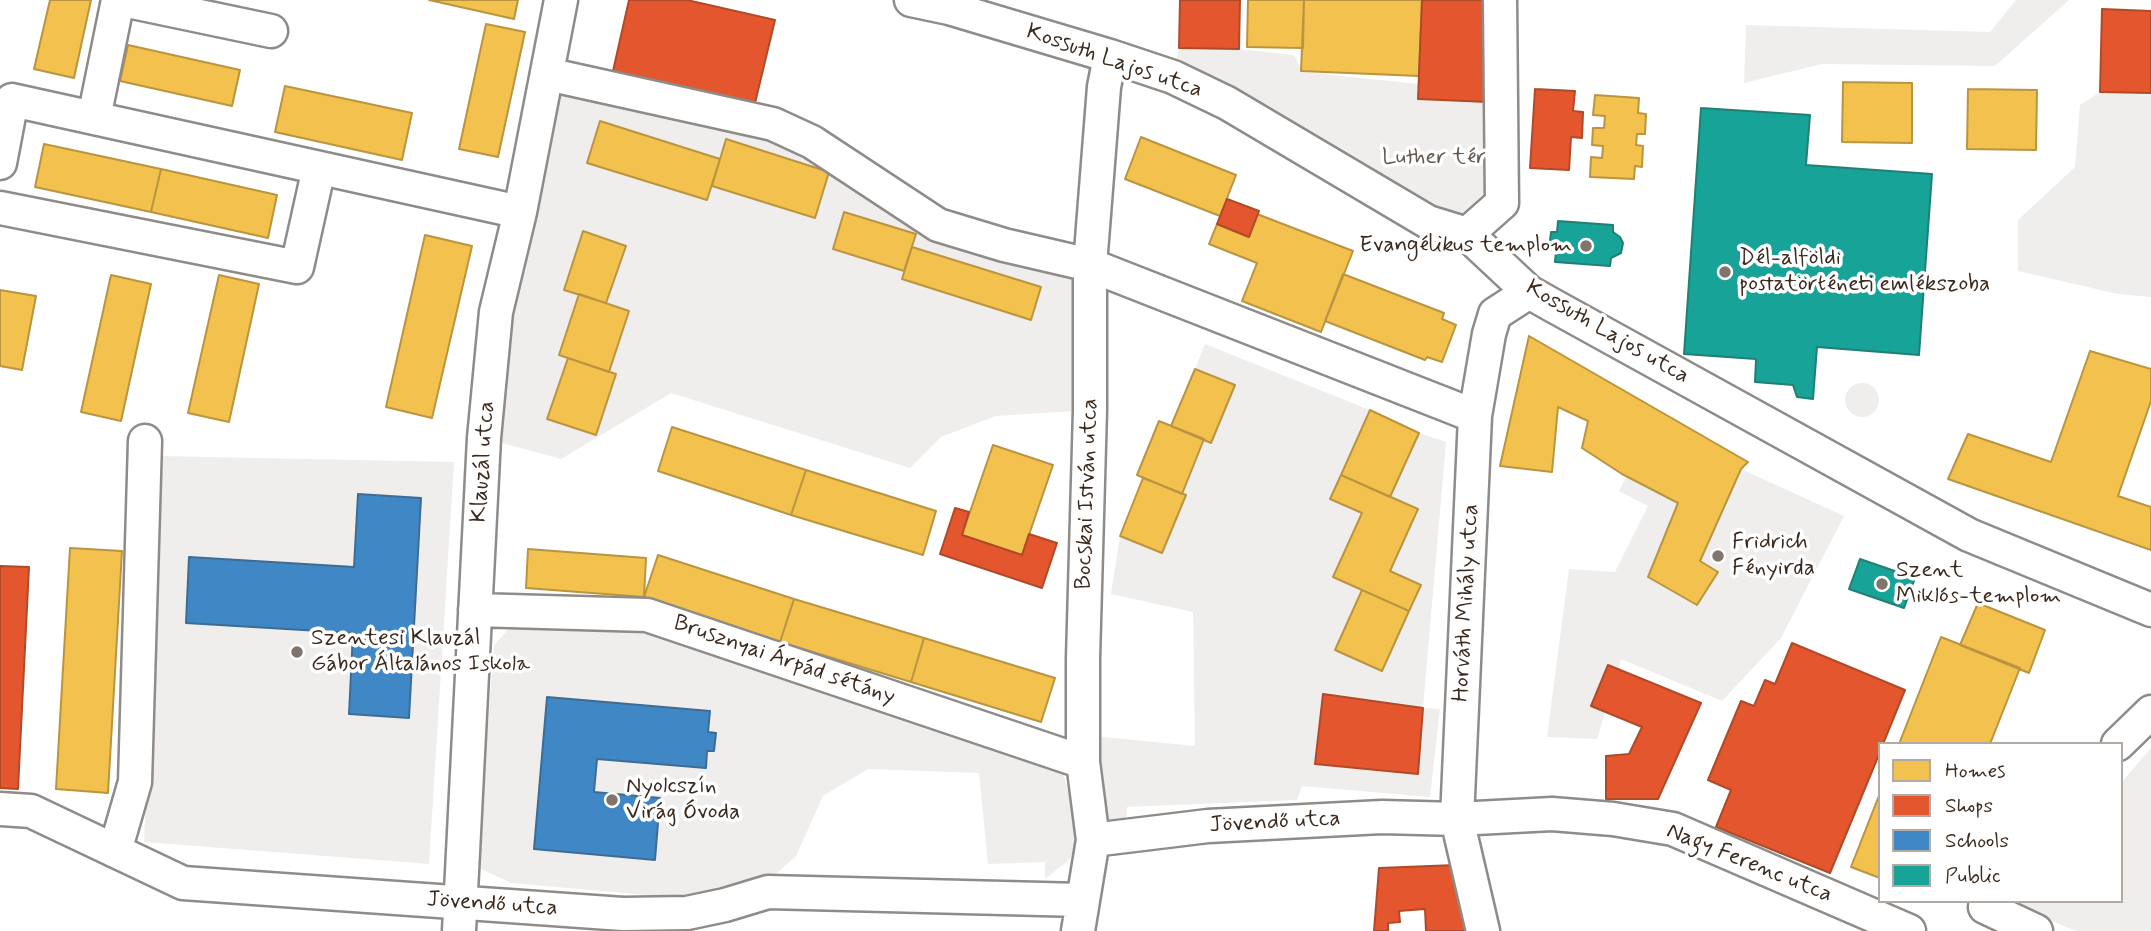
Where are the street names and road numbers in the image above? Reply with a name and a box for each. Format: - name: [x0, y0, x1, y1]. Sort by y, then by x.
- street label: Kossuth Lajos utca: [1022, 19, 1206, 105]
- street label: Kossuth Lajos utca: [1520, 275, 1694, 391]
- street label: Bocskai István utca: [1071, 398, 1105, 590]
- street label: Klauzál utca: [466, 400, 502, 524]
- street label: Horváth Mihály utca: [1448, 503, 1486, 703]
- street label: Brusznyai Árpád sétány: [670, 610, 898, 712]
- street label: Jövendő utca: [1209, 806, 1341, 840]
- street label: Nagy Ferenc utca: [1662, 818, 1836, 910]
- street label: Jövendő utca: [426, 887, 558, 923]

